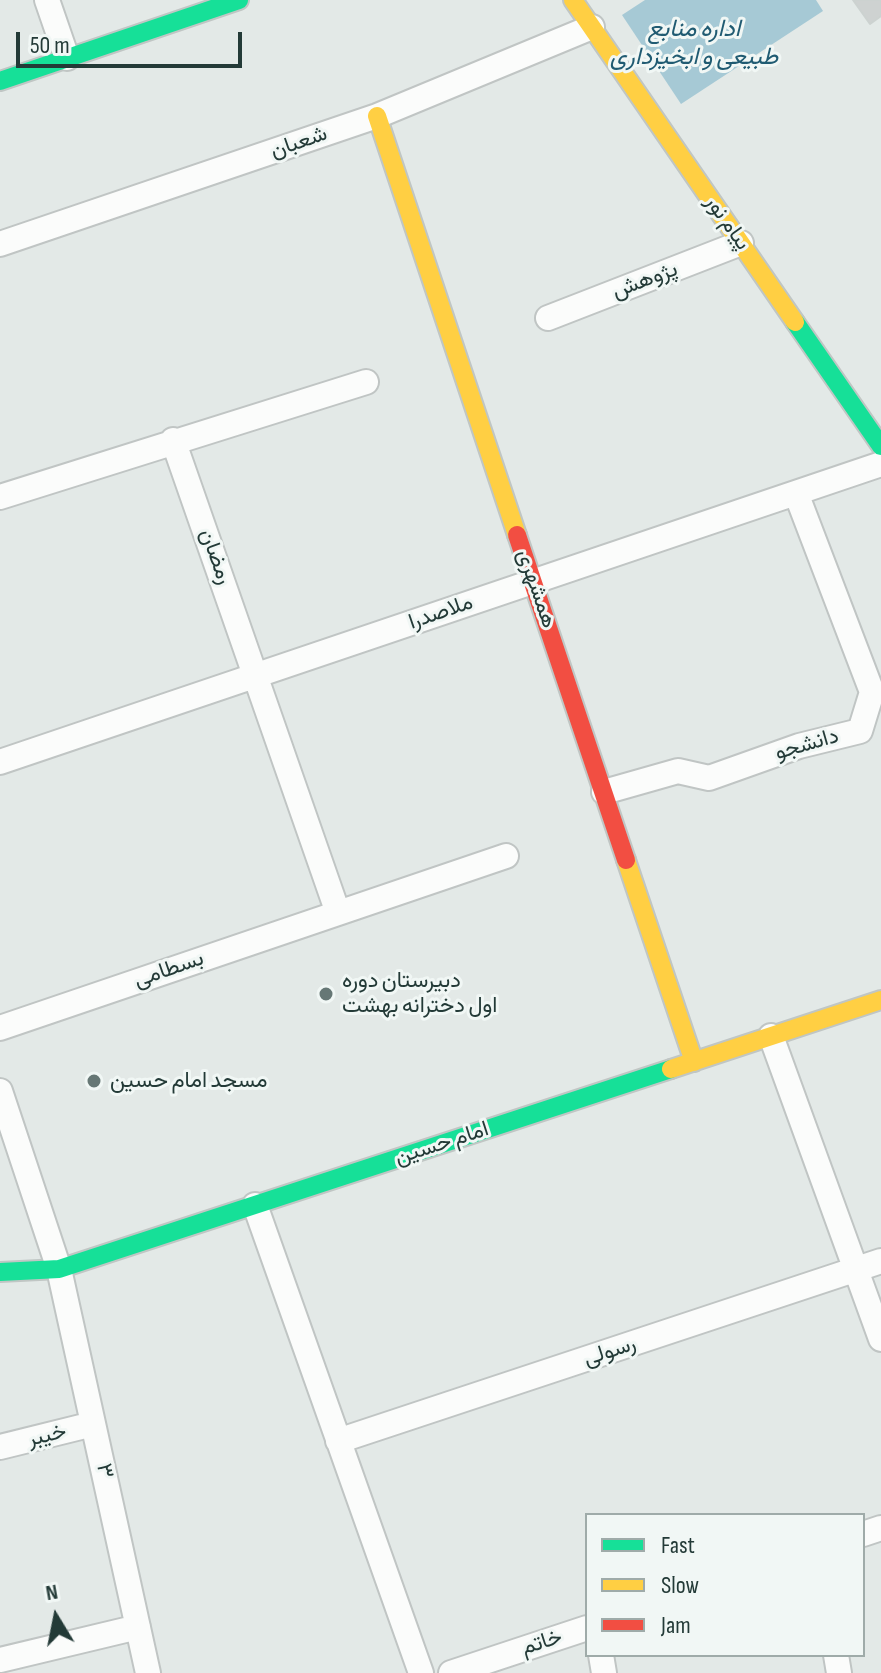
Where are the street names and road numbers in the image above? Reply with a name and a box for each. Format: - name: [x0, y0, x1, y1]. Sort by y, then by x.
- street label: شعبان: [267, 121, 331, 165]
- street label: پیام نور: [699, 190, 755, 256]
- street label: پژوهش: [609, 256, 681, 306]
- street label: رمضان: [193, 526, 237, 588]
- street label: همشهری: [510, 546, 562, 632]
- street label: ملاصدرا: [405, 590, 477, 636]
- street label: دانشجو: [772, 723, 842, 767]
- street label: بسطامی: [131, 946, 207, 994]
- street label: امام حسین: [392, 1116, 492, 1172]
- street label: رسولی: [580, 1331, 640, 1373]
- street label: خیبر: [25, 1418, 69, 1454]
- street label: ۳: [90, 1461, 118, 1481]
- street label: خاتم: [518, 1624, 566, 1662]

